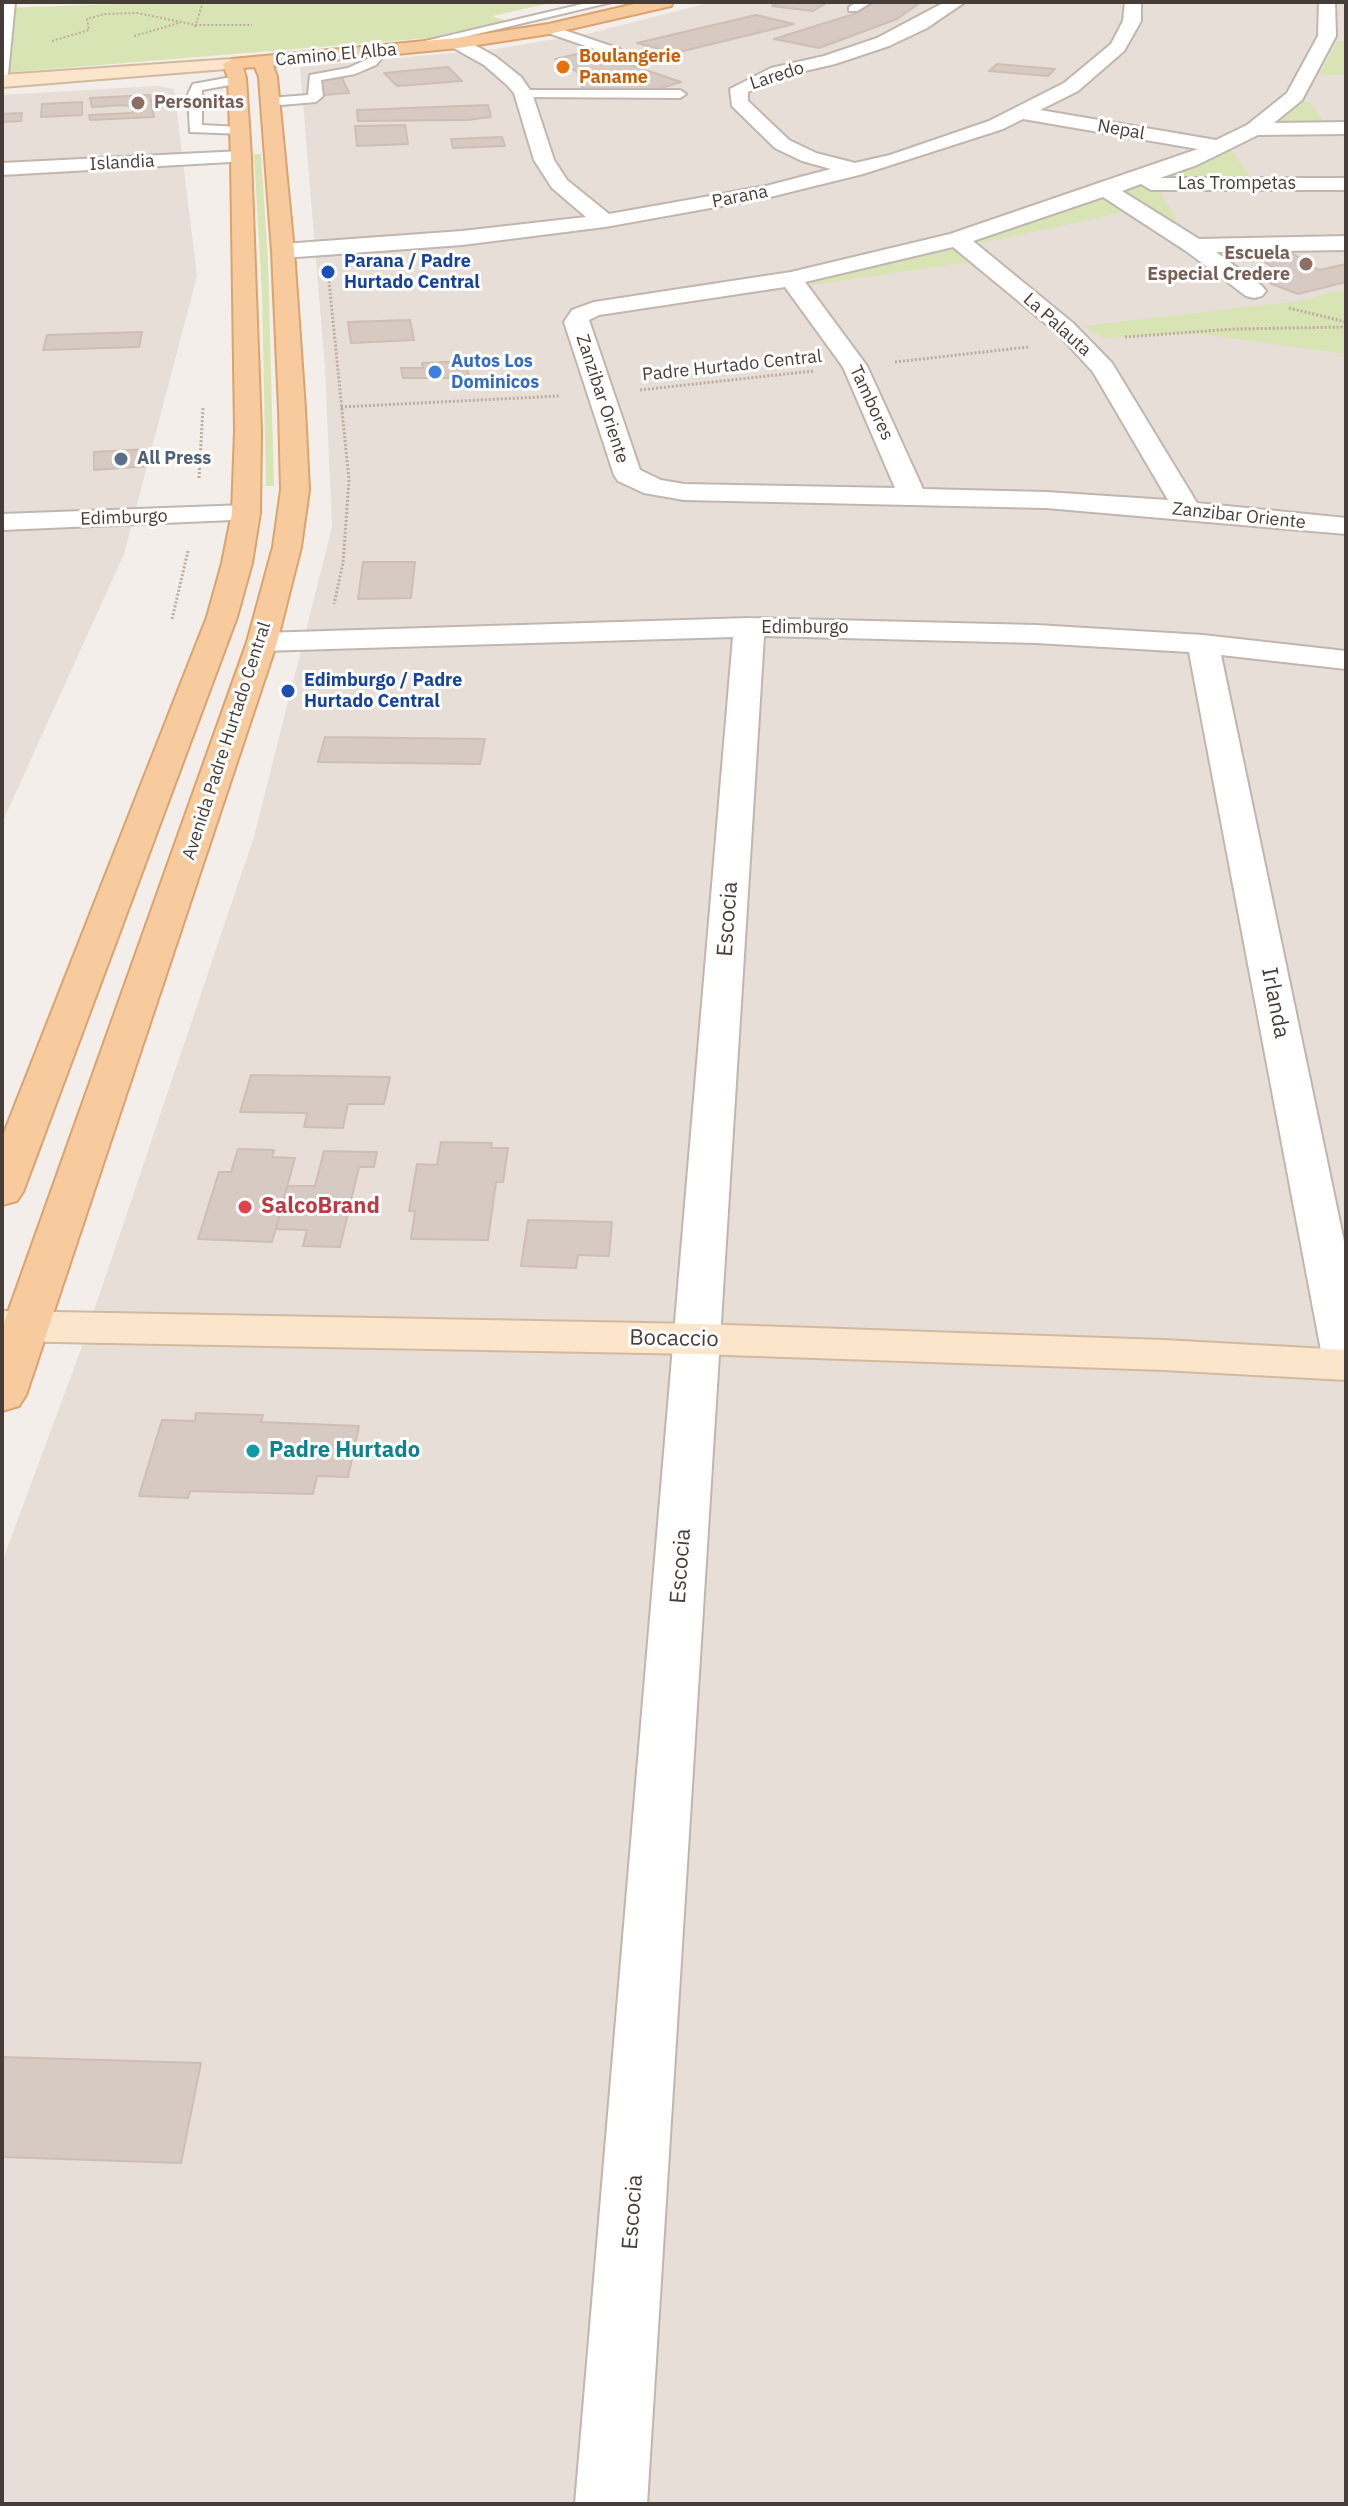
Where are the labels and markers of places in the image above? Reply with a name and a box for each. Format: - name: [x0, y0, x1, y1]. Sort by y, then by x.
- place label: Boulangerie Paname: [579, 46, 681, 88]
- marker: Boulangerie Paname: [554, 58, 572, 76]
- place label: Personitas: [154, 92, 244, 114]
- marker: Personitas: [129, 94, 147, 112]
- place label: Escuela Especial Credere: [1147, 243, 1290, 286]
- place label: Parana / Padre Hurtado Central: [344, 251, 480, 294]
- marker: Escuela Especial Credere: [1297, 255, 1315, 273]
- marker: Parana / Padre Hurtado Central: [319, 263, 337, 281]
- place label: Autos Los Dominicos: [451, 351, 539, 394]
- marker: Autos Los Dominicos: [426, 363, 444, 381]
- place label: All Press: [137, 448, 211, 470]
- marker: All Press: [112, 450, 130, 468]
- place label: Edimburgo / Padre Hurtado Central: [304, 670, 462, 712]
- marker: Edimburgo / Padre Hurtado Central: [279, 682, 297, 700]
- place label: SalcoBrand: [261, 1194, 380, 1220]
- marker: SalcoBrand: [236, 1198, 254, 1216]
- place label: Padre Hurtado: [269, 1438, 420, 1464]
- marker: Padre Hurtado: [244, 1442, 262, 1460]

